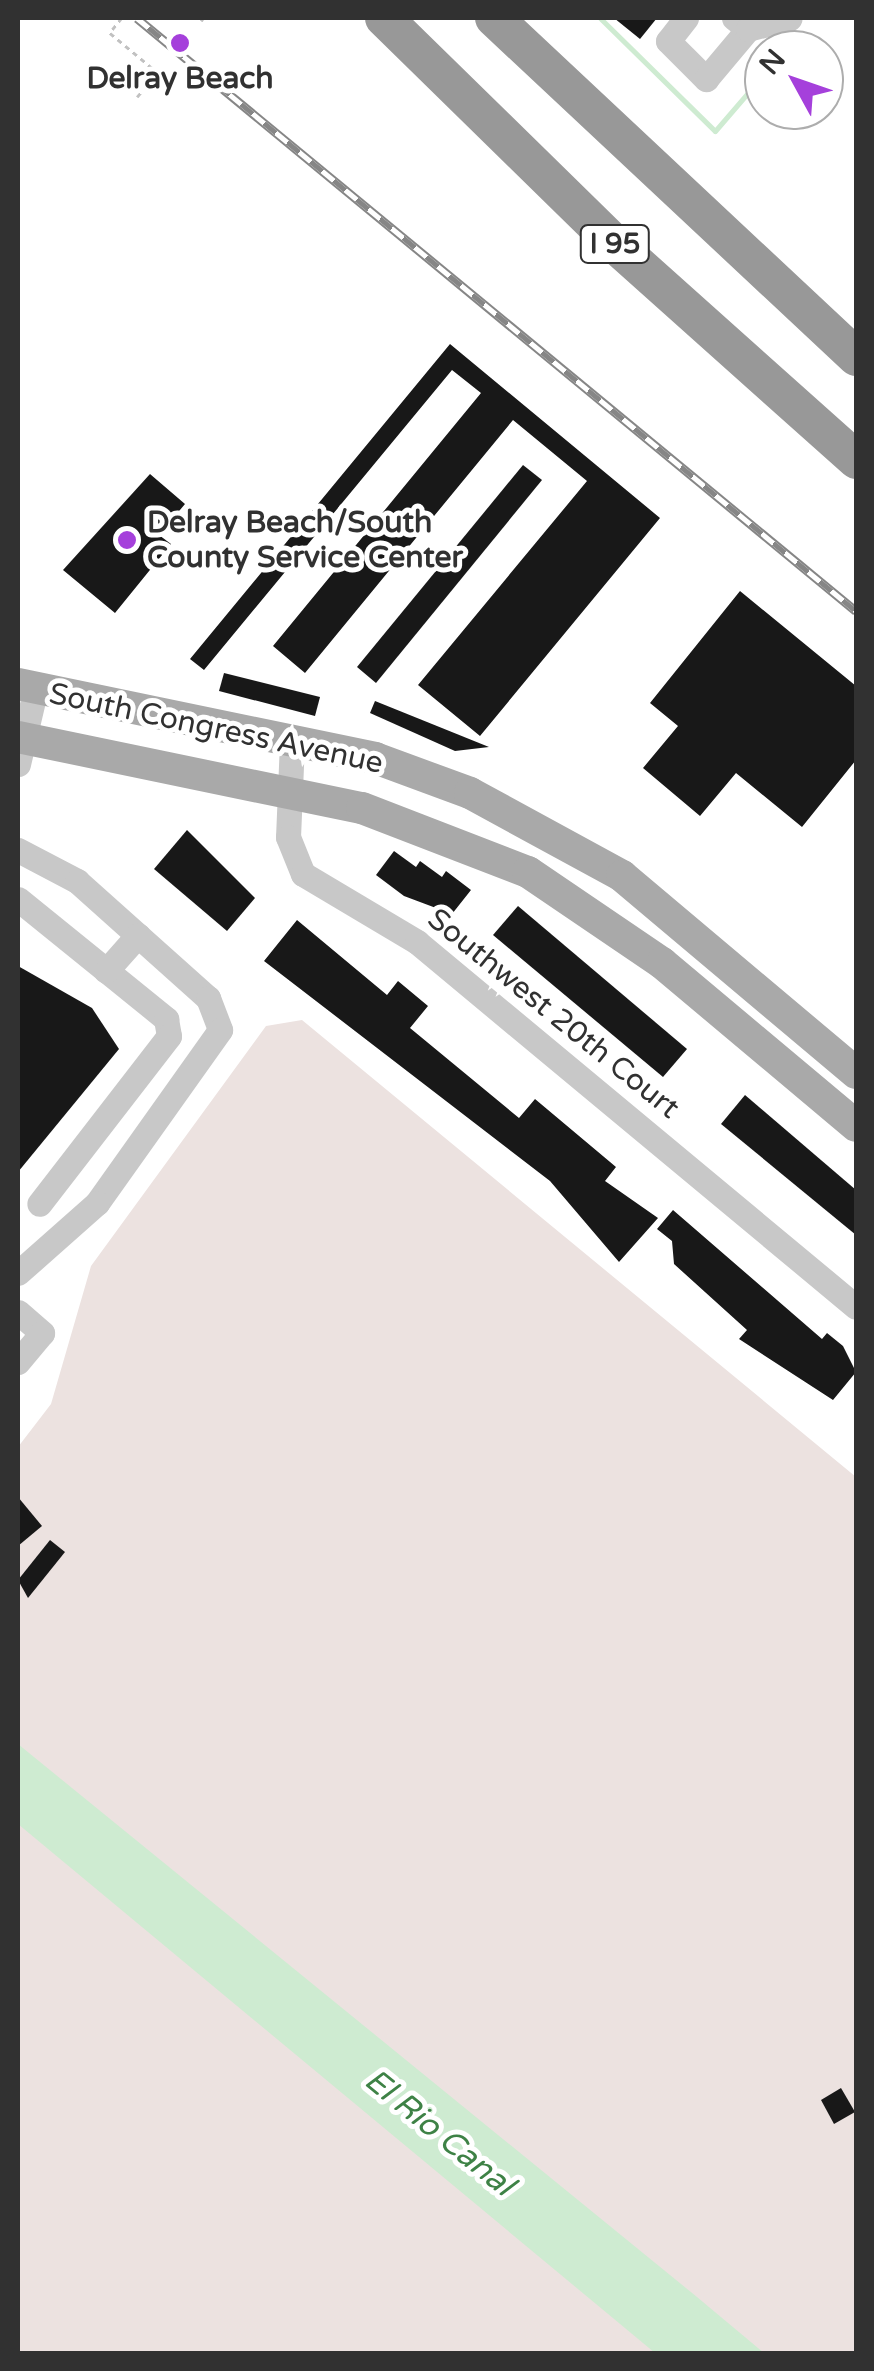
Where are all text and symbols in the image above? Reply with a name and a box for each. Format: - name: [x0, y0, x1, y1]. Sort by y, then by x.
- marker: Delray Beach: [167, 30, 193, 56]
- north arrow: [744, 30, 844, 130]
- text: N: [752, 42, 793, 82]
- place label: Delray Beach: [86, 61, 274, 97]
- road number: I 95: [578, 221, 652, 267]
- place label: Delray Beach/South County Service Center: [147, 505, 463, 576]
- marker: Delray Beach/South County Service Center: [116, 529, 138, 551]
- street label: South Congress Avenue: [46, 676, 386, 782]
- street label: Southwest 20th Court: [420, 901, 686, 1127]
- water label: El Rio Canal: [357, 2061, 521, 2205]

